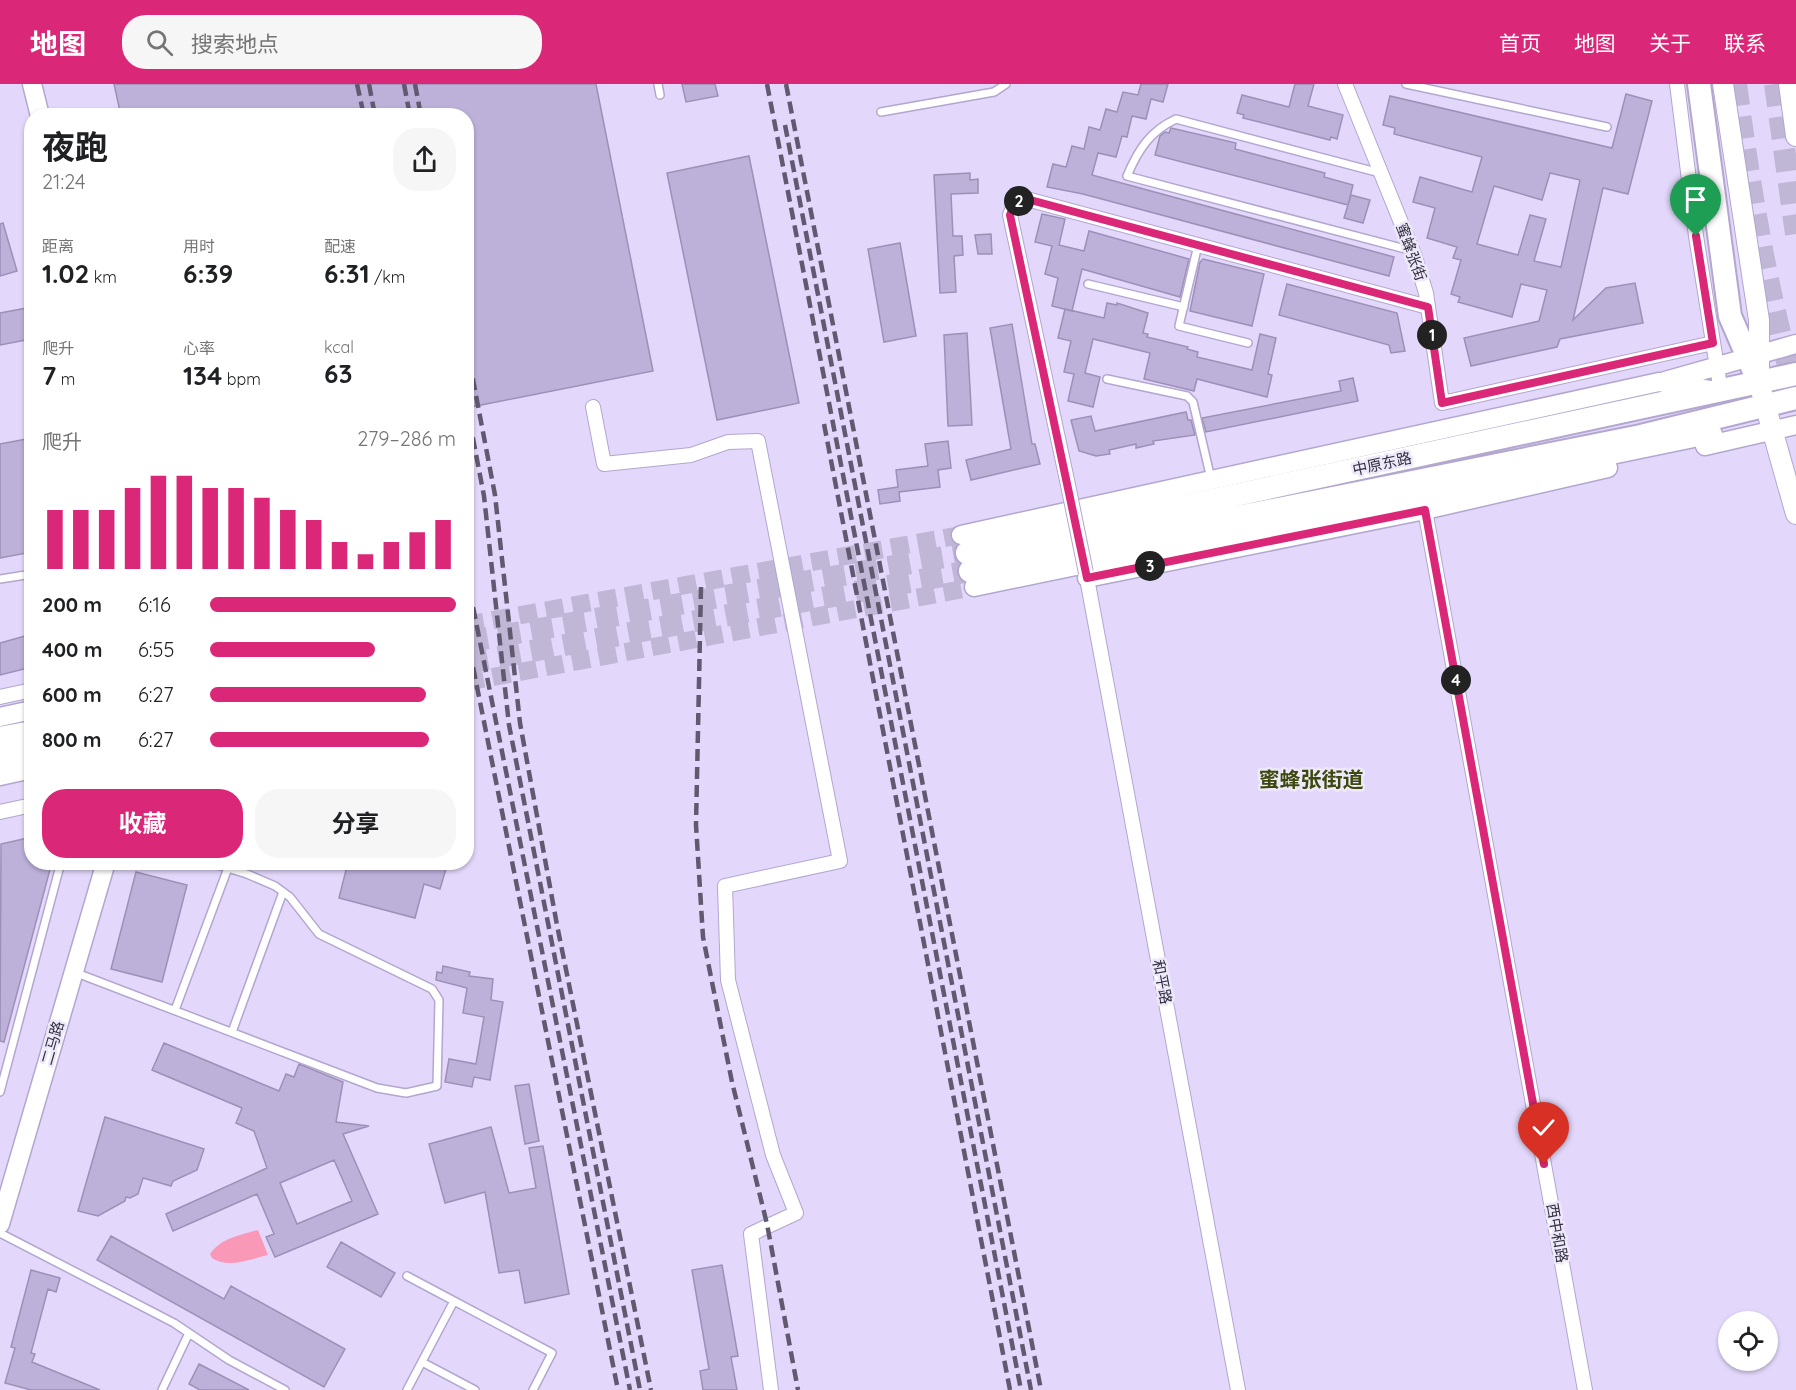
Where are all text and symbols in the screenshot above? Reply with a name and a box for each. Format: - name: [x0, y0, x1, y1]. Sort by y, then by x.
- search box: [122, 15, 542, 69]
- text: 地图: [30, 26, 86, 61]
- icon: search: [143, 26, 176, 59]
- text: 搜索地点: [191, 30, 279, 58]
- text: 首页: [1499, 30, 1541, 56]
- text: 地图: [1574, 30, 1616, 56]
- text: 关于: [1649, 30, 1691, 56]
- text: 联系: [1724, 30, 1766, 56]
- text: 夜跑: [42, 126, 108, 167]
- button: share: [393, 128, 456, 191]
- text: 21:24: [42, 169, 86, 194]
- pin: [1670, 174, 1721, 236]
- icon: arrive: [1679, 183, 1712, 216]
- pin: 2: [1004, 186, 1034, 216]
- text: 2: [1014, 191, 1024, 211]
- street label: 蜜蜂张街: [1392, 220, 1431, 283]
- text: 距离: [42, 236, 74, 256]
- text: 用时: [183, 236, 215, 256]
- text: 配速: [324, 236, 356, 256]
- text: 1.02: [42, 257, 89, 290]
- text: 6:39: [183, 257, 233, 290]
- text: 6:31: [324, 257, 370, 290]
- text: km: [89, 267, 117, 287]
- text: /km: [370, 267, 405, 287]
- pin: 1: [1417, 320, 1447, 350]
- text: 1: [1429, 325, 1435, 345]
- text: kcal: [324, 337, 354, 357]
- text: 爬升: [42, 338, 74, 358]
- text: 心率: [183, 338, 215, 358]
- text: 63: [324, 357, 352, 390]
- text: 7: [42, 359, 56, 392]
- text: 134: [183, 359, 222, 392]
- text: m: [56, 369, 75, 389]
- text: bpm: [222, 369, 261, 389]
- text: 279–286 m: [357, 426, 456, 451]
- text: 爬升: [42, 429, 82, 454]
- street label: 中原东路: [1351, 448, 1413, 479]
- pin: 3: [1135, 551, 1165, 581]
- text: 3: [1146, 556, 1154, 576]
- text: 200 m: [42, 592, 102, 617]
- text: 6:16: [138, 592, 171, 617]
- text: 400 m: [42, 637, 102, 662]
- text: 6:55: [138, 637, 174, 662]
- pin: 4: [1441, 665, 1471, 695]
- text: 4: [1451, 670, 1461, 690]
- text: 600 m: [42, 682, 102, 707]
- text: 6:27: [138, 682, 173, 707]
- text: 800 m: [42, 727, 102, 752]
- text: 6:27: [138, 727, 173, 752]
- district label: 蜜蜂张街道: [1259, 766, 1364, 792]
- button: 收藏: [42, 789, 243, 858]
- button: 分享: [255, 789, 456, 858]
- street label: 和平路: [1149, 958, 1176, 1006]
- street label: 二马路: [37, 1019, 68, 1067]
- pin: [1518, 1102, 1569, 1164]
- icon: check: [1527, 1111, 1560, 1144]
- street label: 西中和路: [1543, 1202, 1572, 1264]
- map controls: [1718, 1311, 1778, 1371]
- button: locate: [1718, 1311, 1778, 1371]

